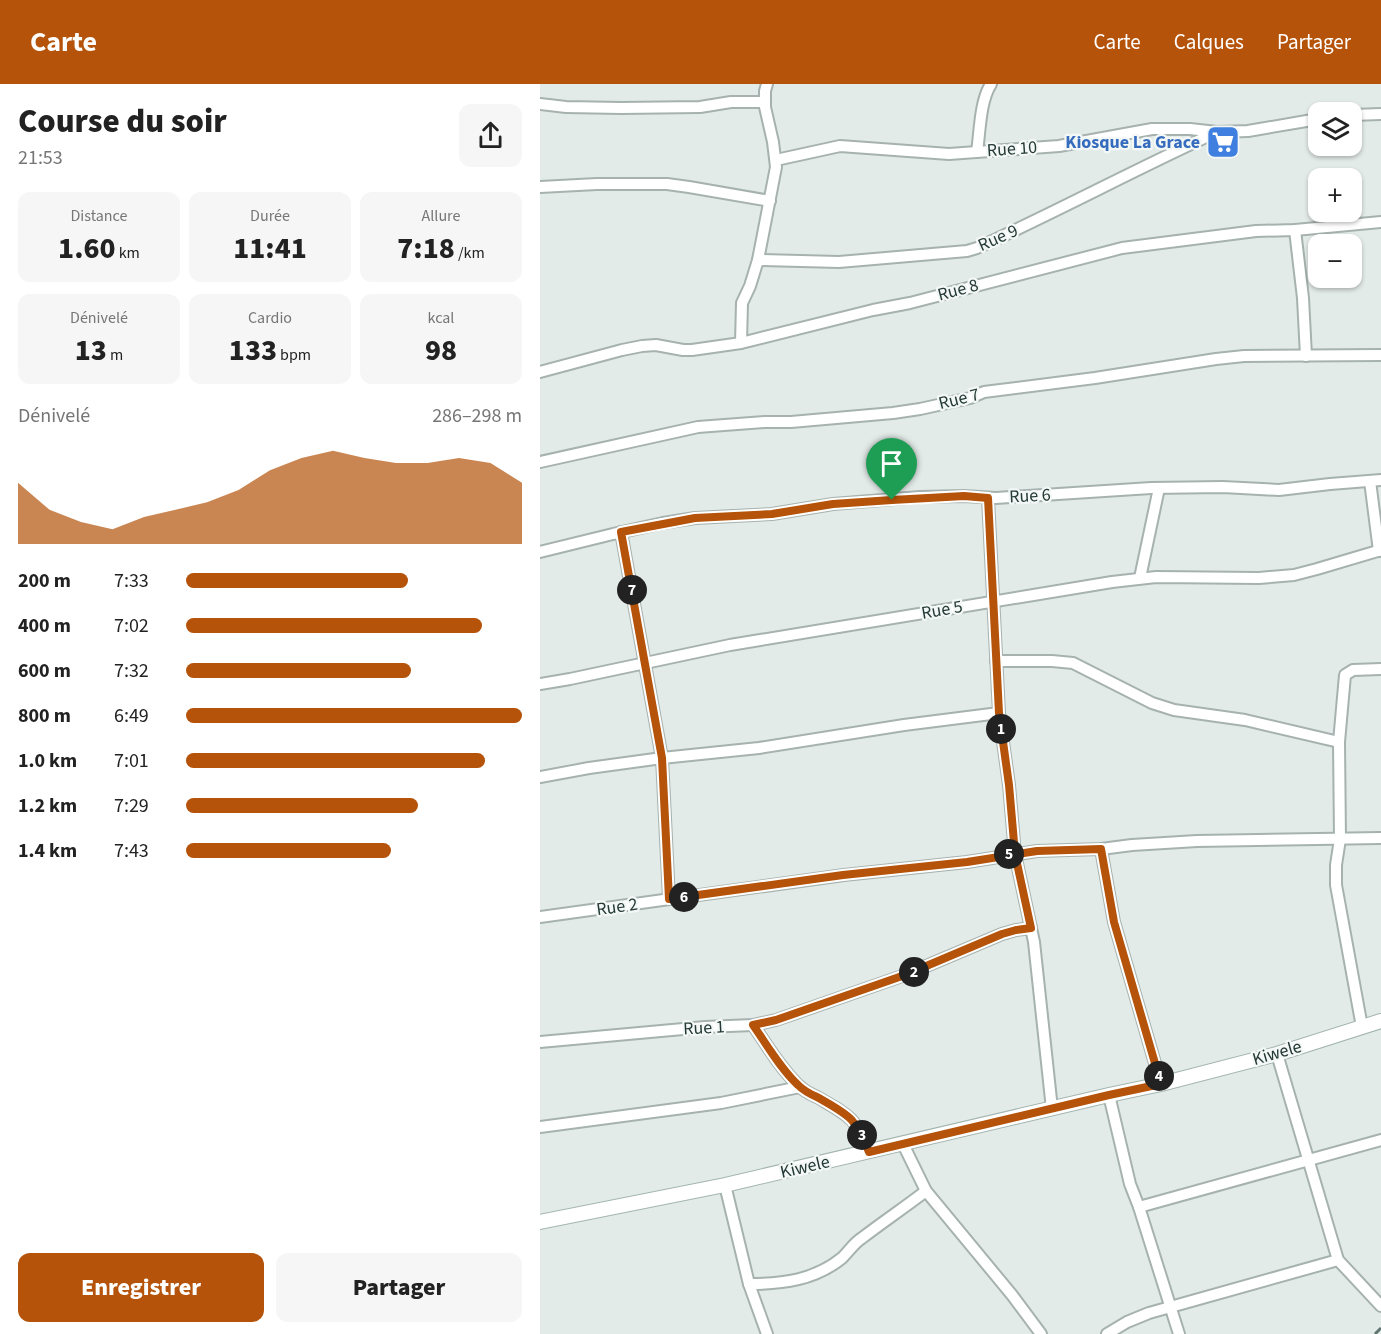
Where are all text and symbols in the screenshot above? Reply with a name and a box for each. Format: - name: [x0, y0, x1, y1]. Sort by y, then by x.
- text: Carte: [30, 22, 97, 62]
- text: Carte: [1094, 27, 1141, 57]
- text: Calques: [1174, 27, 1244, 57]
- text: Partager: [1277, 27, 1351, 57]
- text: Course du soir: [18, 98, 227, 145]
- map controls: [1308, 102, 1362, 288]
- button: layers: [1308, 102, 1362, 156]
- button: share: [459, 104, 522, 167]
- supermarket icon: Kiosque La Grace: [1205, 124, 1241, 160]
- place label: Kiosque La Grace: [1065, 130, 1200, 155]
- street label: Rue 10: [986, 135, 1038, 163]
- text: 21:53: [18, 144, 63, 172]
- button: +: [1308, 168, 1362, 222]
- text: Distance: [71, 205, 127, 227]
- text: Durée: [250, 205, 290, 227]
- text: Allure: [422, 205, 460, 227]
- street label: Rue 9: [974, 218, 1022, 258]
- text: 1.60: [58, 227, 115, 270]
- text: 11:41: [233, 227, 307, 270]
- text: 7:18: [397, 227, 455, 270]
- button: −: [1308, 234, 1362, 288]
- text: km: [115, 242, 140, 264]
- text: /km: [455, 242, 485, 264]
- street label: Rue 8: [935, 273, 981, 307]
- text: Dénivelé: [70, 307, 128, 329]
- text: Cardio: [248, 307, 292, 329]
- text: kcal: [428, 307, 454, 329]
- text: 13: [75, 329, 107, 372]
- text: 133: [229, 329, 277, 372]
- text: 98: [425, 329, 457, 372]
- text: m: [107, 344, 123, 366]
- text: bpm: [277, 344, 311, 366]
- street label: Rue 7: [936, 382, 982, 416]
- text: Dénivelé: [18, 402, 90, 430]
- text: 286–298 m: [432, 402, 522, 430]
- pin: [866, 438, 917, 500]
- icon: arrive: [875, 447, 908, 480]
- street label: Rue 6: [1009, 482, 1051, 510]
- text: 200 m: [18, 567, 71, 595]
- text: 7:33: [114, 567, 149, 595]
- pin: 7: [617, 575, 647, 605]
- text: 7: [628, 579, 636, 601]
- street label: Rue 5: [919, 594, 965, 626]
- text: 400 m: [18, 612, 71, 640]
- text: 7:02: [114, 612, 149, 640]
- text: 600 m: [18, 657, 71, 685]
- text: 7:32: [114, 657, 149, 685]
- text: 800 m: [18, 702, 71, 730]
- text: 6:49: [114, 702, 149, 730]
- pin: 1: [986, 714, 1016, 744]
- text: 1: [997, 718, 1005, 740]
- text: 1.0 km: [18, 747, 77, 775]
- text: 7:01: [114, 747, 149, 775]
- text: 1.2 km: [18, 792, 77, 820]
- text: 7:29: [114, 792, 149, 820]
- text: 1.4 km: [18, 837, 77, 865]
- text: 7:43: [114, 837, 149, 865]
- pin: 5: [994, 839, 1024, 869]
- text: 5: [1005, 843, 1013, 865]
- pin: 6: [669, 882, 699, 912]
- text: 6: [680, 886, 688, 908]
- street label: Rue 2: [595, 892, 639, 922]
- pin: 2: [899, 957, 929, 987]
- text: 2: [910, 961, 918, 983]
- street label: Rue 1: [683, 1014, 725, 1042]
- street label: Kiwele: [1249, 1034, 1305, 1072]
- pin: 4: [1144, 1061, 1174, 1091]
- text: 4: [1155, 1065, 1163, 1087]
- pin: 3: [847, 1120, 877, 1150]
- text: 3: [858, 1124, 866, 1146]
- street label: Kiwele: [778, 1149, 832, 1185]
- button: Enregistrer: [18, 1253, 264, 1322]
- button: Partager: [276, 1253, 522, 1322]

